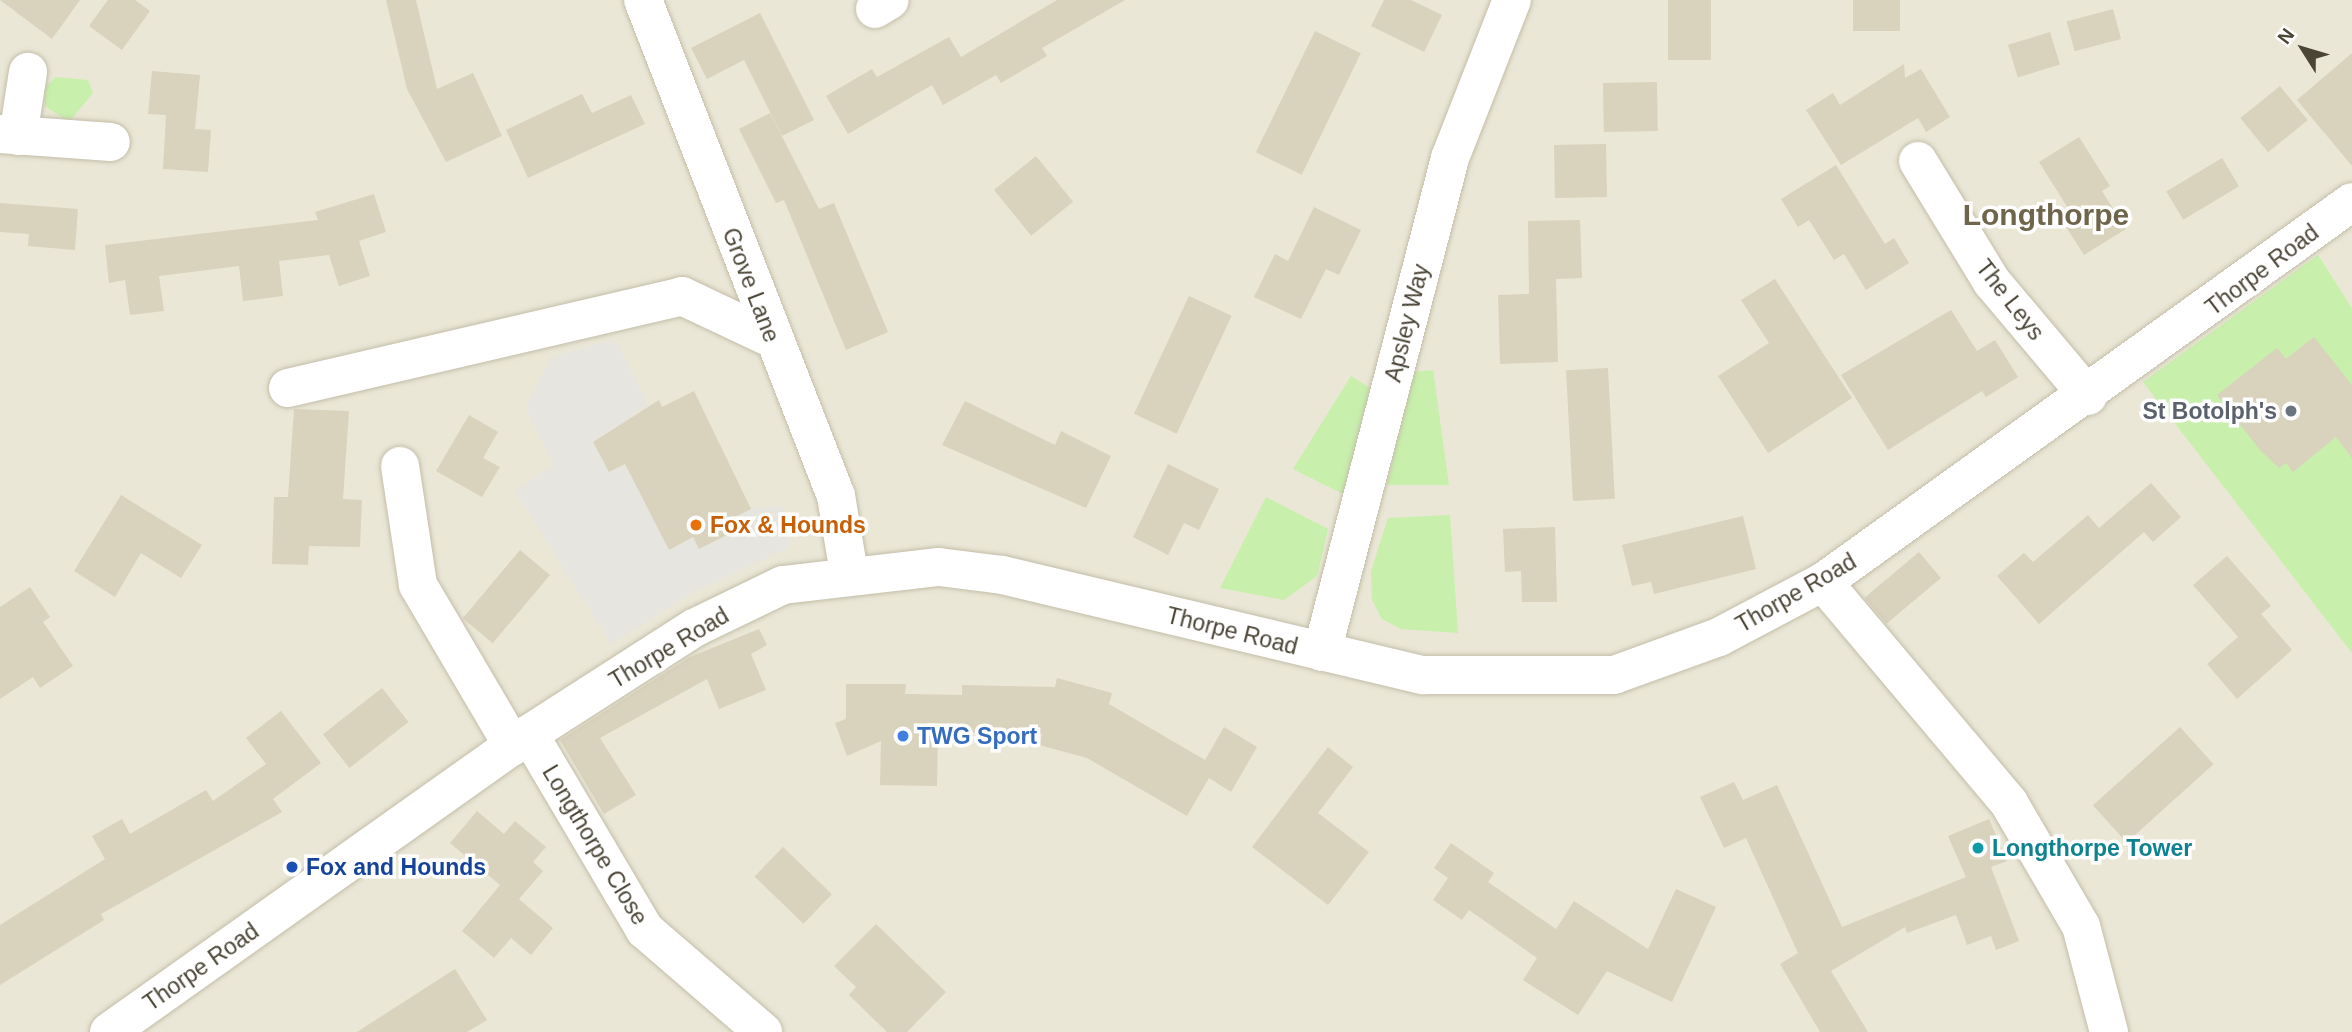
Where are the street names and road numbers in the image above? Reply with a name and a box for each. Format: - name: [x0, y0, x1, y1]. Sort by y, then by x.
- street label: Thorpe Road: [2200, 219, 2324, 321]
- street label: Grove Lane: [717, 224, 785, 346]
- street label: The Leys: [1970, 254, 2050, 346]
- street label: Apsley Way: [1379, 261, 1435, 385]
- street label: Thorpe Road: [1731, 547, 1861, 639]
- street label: Thorpe Road: [1164, 601, 1300, 661]
- street label: Thorpe Road: [604, 602, 734, 694]
- street label: Longthorpe Close: [536, 760, 654, 930]
- street label: Thorpe Road: [138, 917, 264, 1017]

